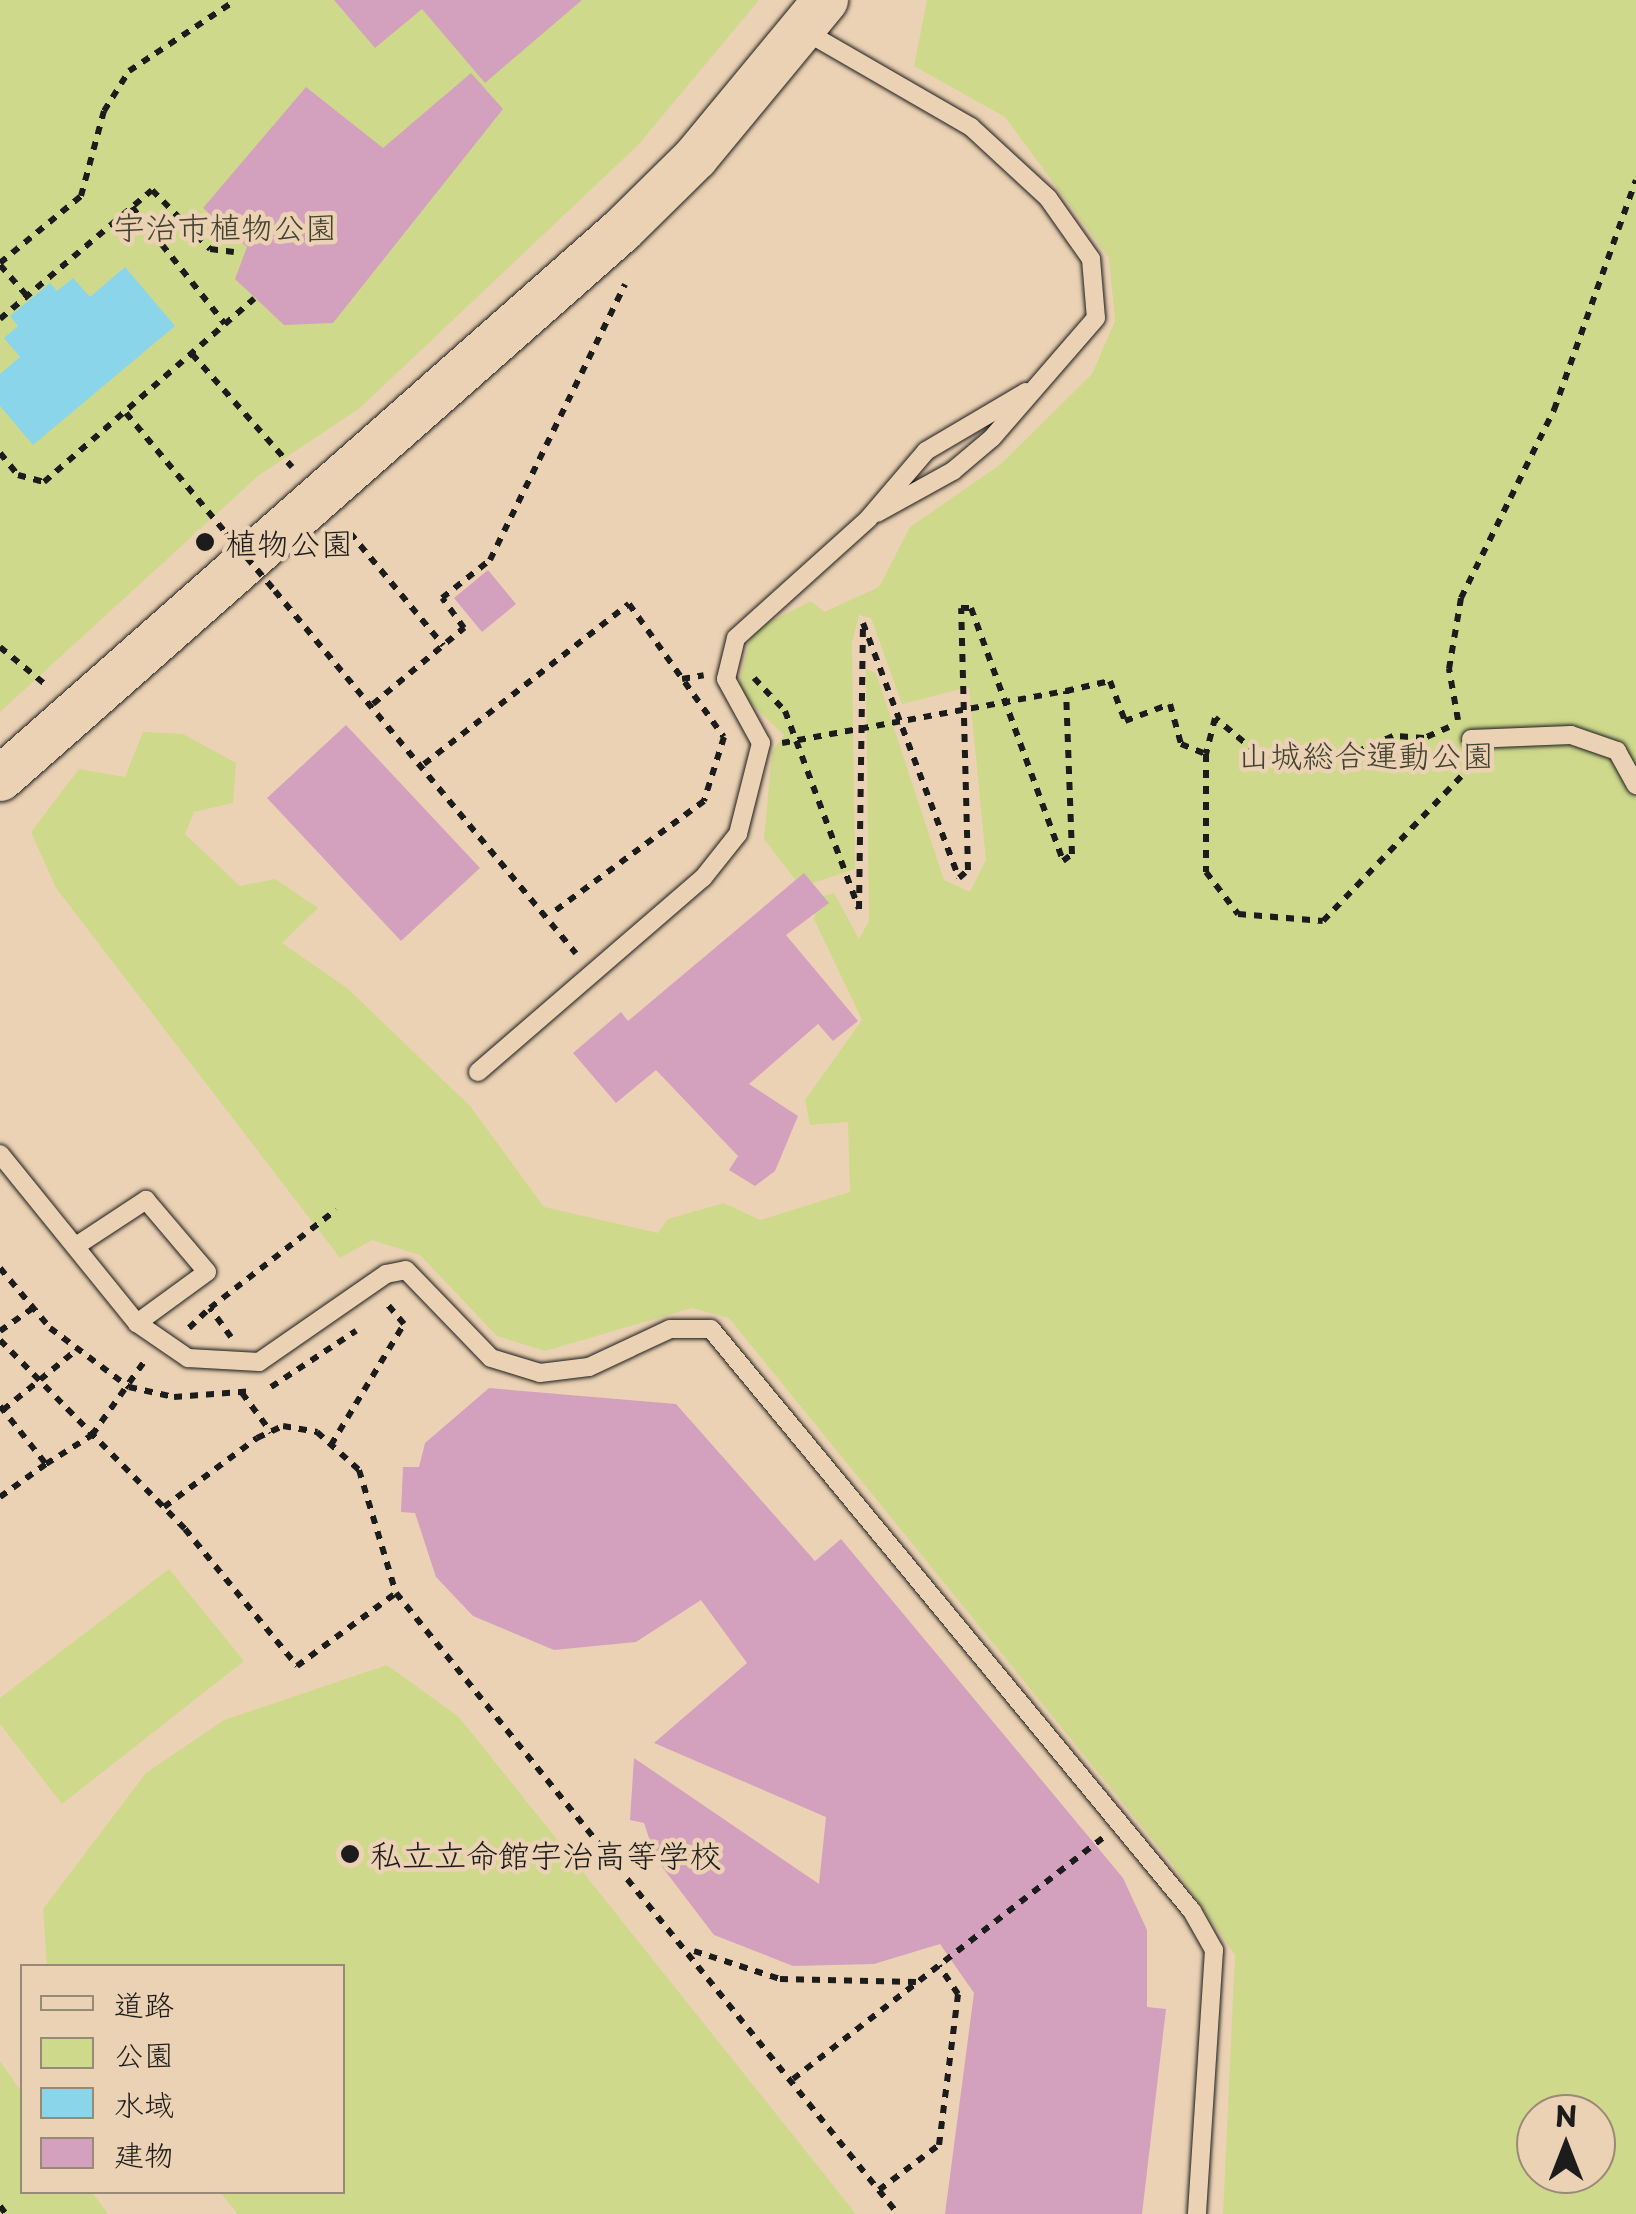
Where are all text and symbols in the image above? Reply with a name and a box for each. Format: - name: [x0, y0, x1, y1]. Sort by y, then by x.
- park label: 宇治市植物公園: [113, 207, 337, 245]
- place label: 植物公園: [225, 523, 353, 561]
- marker: 植物公園: [194, 531, 216, 553]
- park label: 山城総合運動公園: [1238, 735, 1494, 773]
- place label: 私立立命館宇治高等学校: [370, 1835, 722, 1873]
- marker: 私立立命館宇治高等学校: [339, 1843, 361, 1865]
- legend: [20, 1964, 345, 2194]
- text: 道路: [114, 1981, 174, 2026]
- text: 公園: [114, 2031, 174, 2076]
- text: 水域: [114, 2081, 174, 2126]
- north arrow: [1516, 2094, 1616, 2194]
- text: N: [1555, 2094, 1577, 2137]
- text: 建物: [114, 2131, 174, 2176]

